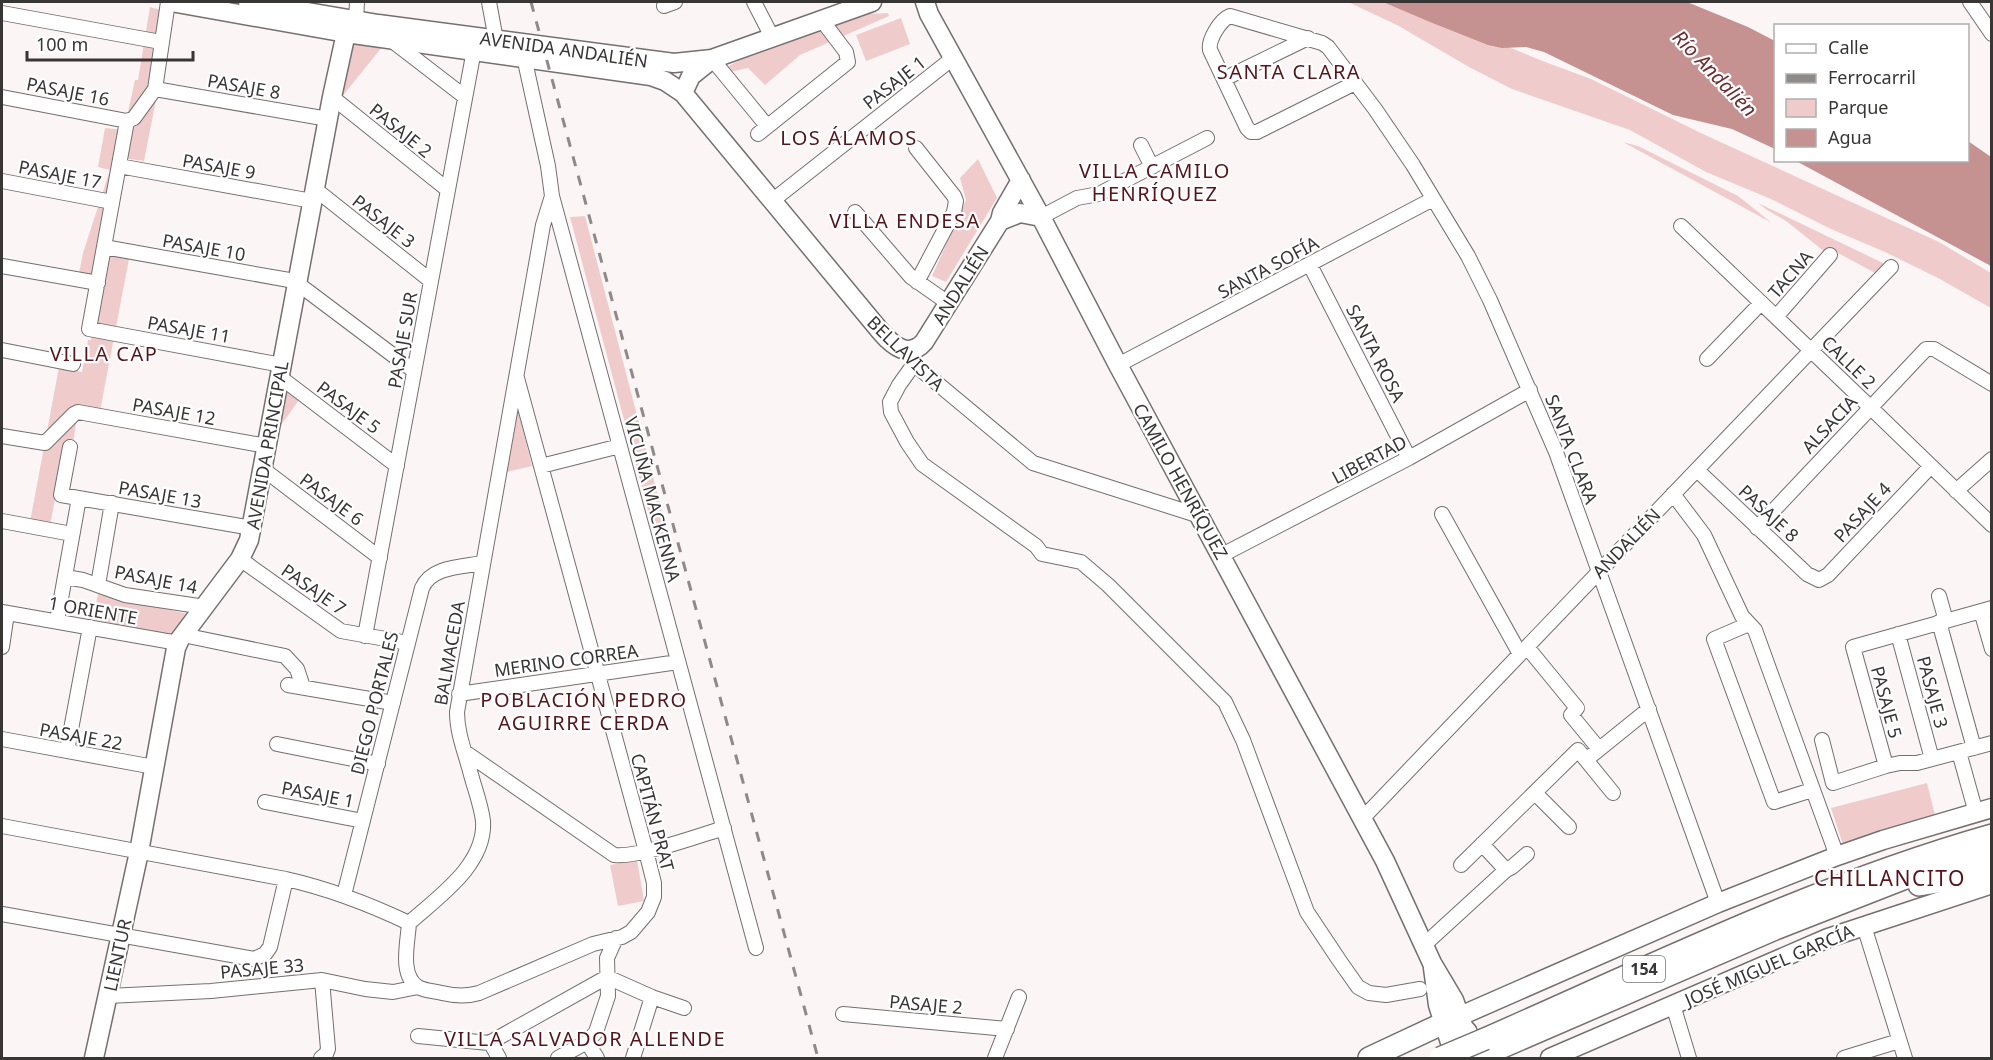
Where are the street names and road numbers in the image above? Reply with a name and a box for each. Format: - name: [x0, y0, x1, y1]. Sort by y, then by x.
- street label: AVENIDA ANDALIÉN: [479, 25, 649, 73]
- street label: PASAJE 1: [858, 50, 930, 114]
- street label: PASAJE 8: [206, 68, 282, 104]
- street label: PASAJE 16: [24, 71, 112, 111]
- street label: PASAJE 2: [365, 97, 437, 163]
- street label: PASAJE 9: [181, 148, 257, 184]
- street label: PASAJE 17: [16, 154, 104, 194]
- street label: PASAJE 3: [348, 189, 420, 253]
- street label: PASAJE 10: [161, 228, 247, 266]
- street label: SANTA SOFÍA: [1213, 230, 1323, 304]
- street label: ANDALIÉN: [926, 241, 994, 329]
- street label: TACNA: [1762, 244, 1818, 303]
- street label: PASAJE SUR: [382, 290, 422, 390]
- street label: SANTA ROSA: [1341, 300, 1411, 406]
- street label: PASAJE 11: [146, 310, 232, 348]
- street label: BELLAVISTA: [862, 310, 950, 396]
- street label: CALLE 2: [1817, 330, 1881, 394]
- street label: AVENIDA PRINCIPAL: [240, 359, 294, 531]
- street label: PASAJE 5: [312, 375, 386, 439]
- street label: ALSACIA: [1796, 390, 1862, 458]
- street label: SANTA CLARA: [1540, 391, 1604, 507]
- street label: PASAJE 12: [131, 392, 217, 430]
- street label: CAMILO HENRÍQUEZ: [1128, 399, 1234, 563]
- street label: VICUÑA MACKENNA: [619, 414, 687, 585]
- street label: LIBERTAD: [1327, 429, 1411, 489]
- street label: PASAJE 6: [295, 467, 369, 531]
- street label: PASAJE 13: [117, 475, 203, 513]
- street label: PASAJE 4: [1828, 477, 1896, 547]
- street label: PASAJE 8: [1734, 479, 1804, 547]
- street label: ANDALIÉN: [1587, 503, 1665, 583]
- street label: PASAJE 7: [277, 558, 351, 620]
- street label: PASAJE 14: [112, 559, 200, 599]
- street label: 1 ORIENTE: [47, 590, 139, 630]
- street label: BALMACEDA: [428, 598, 470, 707]
- street label: DIEGO PORTALES: [345, 629, 403, 777]
- street label: MERINO CORREA: [493, 638, 640, 682]
- street label: PASAJE 3: [1912, 653, 1954, 731]
- street label: PASAJE 5: [1866, 663, 1908, 741]
- street label: PASAJE 22: [38, 717, 124, 755]
- street label: CAPITÁN PRAT: [626, 751, 680, 873]
- street label: PASAJE 1: [280, 775, 356, 813]
- street label: LIENTUR: [98, 917, 136, 993]
- street label: JOSÉ MIGUEL GARCÍA: [1679, 918, 1858, 1012]
- street label: PASAJE 33: [219, 952, 305, 984]
- road number: 154: [1623, 956, 1665, 982]
- street label: PASAJE 2: [888, 989, 964, 1019]

